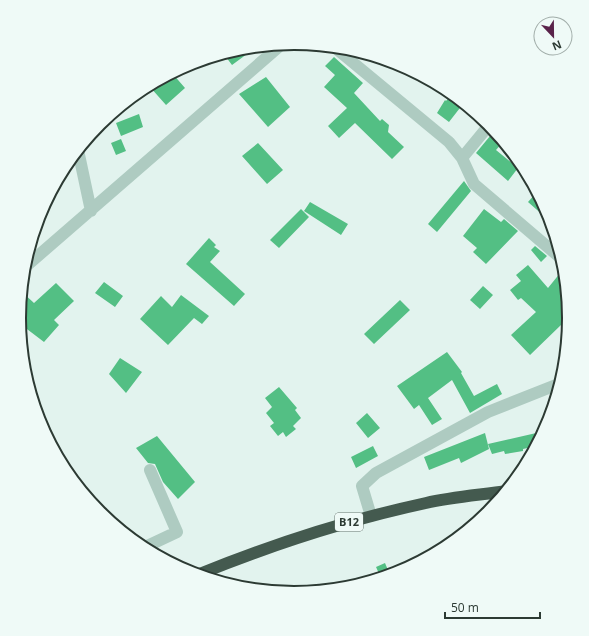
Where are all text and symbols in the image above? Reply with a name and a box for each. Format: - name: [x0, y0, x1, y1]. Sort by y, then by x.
- north arrow: [533, 16, 573, 56]
- text: N: [550, 37, 564, 54]
- road number: B12: [335, 513, 363, 531]
- scale bar: [445, 594, 540, 620]
- text: 50 m: [451, 599, 479, 616]

